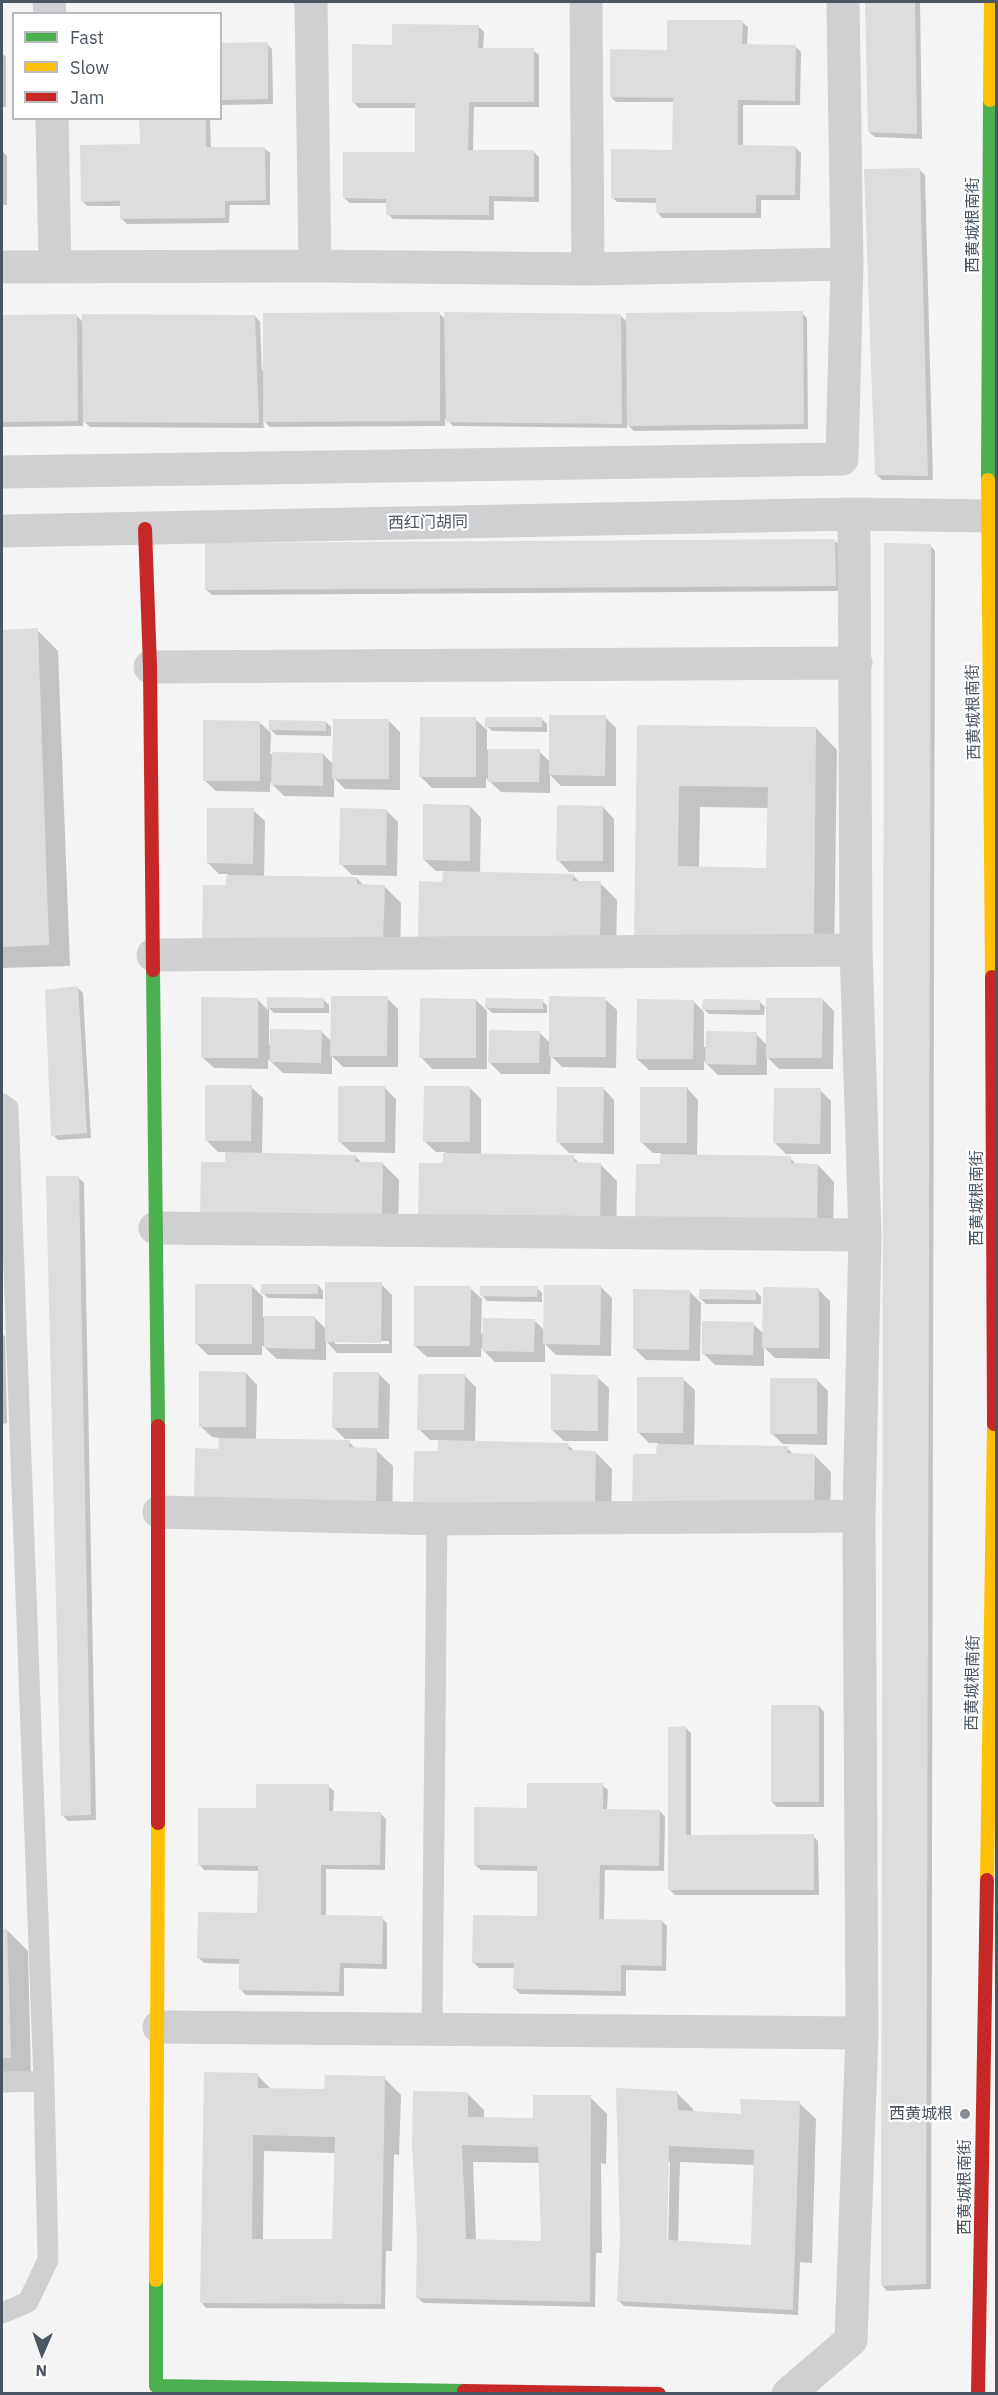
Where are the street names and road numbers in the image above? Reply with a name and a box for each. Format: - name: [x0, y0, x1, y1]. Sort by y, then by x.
- street label: 西黄城根南街: [963, 177, 983, 273]
- street label: 西红门胡同: [388, 513, 468, 533]
- street label: 西黄城根南街: [964, 664, 984, 760]
- street label: 西黄城根南街: [967, 1150, 987, 1246]
- street label: 西黄城根南街: [963, 1635, 983, 1731]
- street label: 西黄城根南街: [955, 2139, 975, 2235]

